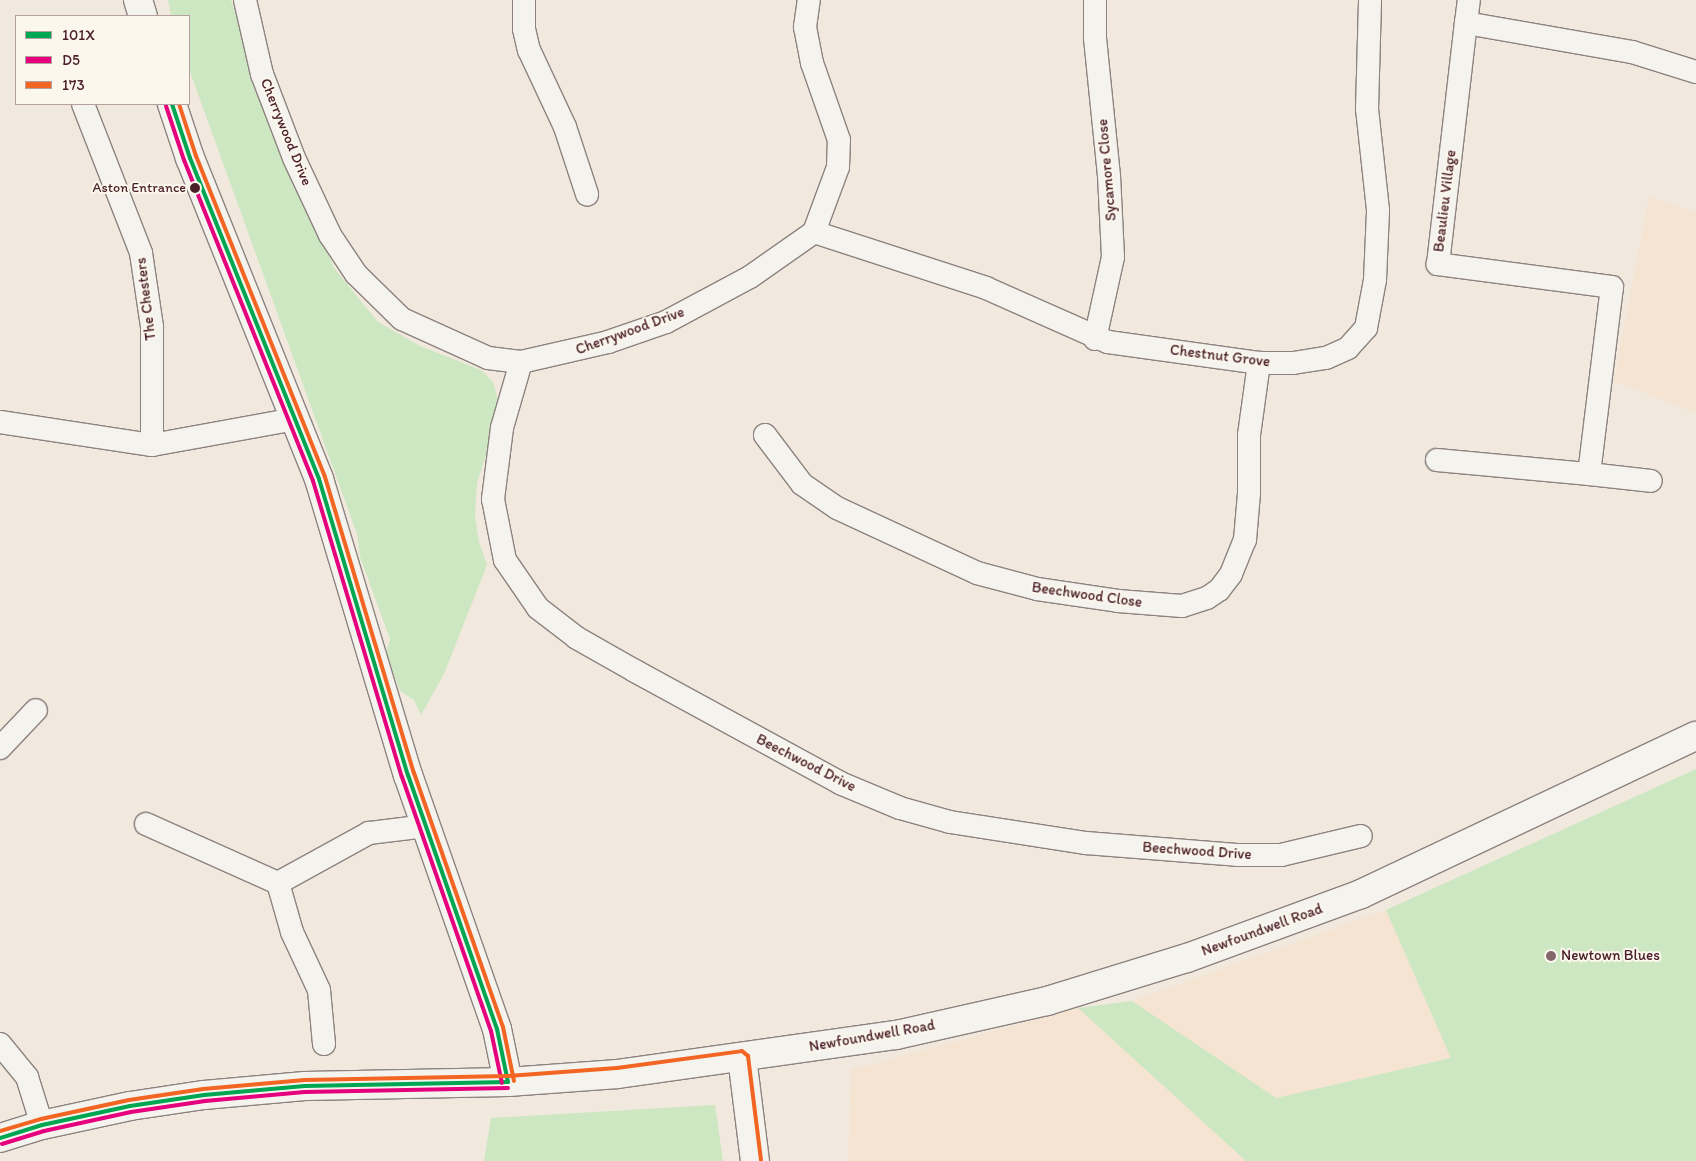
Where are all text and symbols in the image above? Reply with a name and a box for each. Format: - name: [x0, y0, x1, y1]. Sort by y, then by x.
- legend: [15, 15, 190, 105]
- text: 101X: [62, 26, 95, 44]
- text: D5: [62, 51, 80, 69]
- text: 173: [62, 76, 85, 94]
- street label: Cherrywood Drive: [256, 76, 316, 188]
- street label: Sycamore Close: [1094, 118, 1120, 222]
- street label: Beaulieu Village: [1430, 149, 1460, 253]
- place label: Aston Entrance: [93, 180, 186, 196]
- marker: Aston Entrance: [190, 183, 200, 193]
- street label: The Chesters: [132, 256, 160, 342]
- street label: Cherrywood Drive: [573, 303, 687, 359]
- street label: Chestnut Grove: [1169, 341, 1271, 371]
- street label: Beechwood Close: [1031, 578, 1143, 612]
- street label: Beechwood Drive: [753, 730, 859, 796]
- street label: Beechwood Drive: [1142, 838, 1252, 864]
- street label: Newfoundwell Road: [1199, 900, 1325, 960]
- place label: Newtown Blues: [1561, 947, 1660, 965]
- marker: Newtown Blues: [1545, 950, 1557, 962]
- street label: Newfoundwell Road: [808, 1016, 936, 1056]

